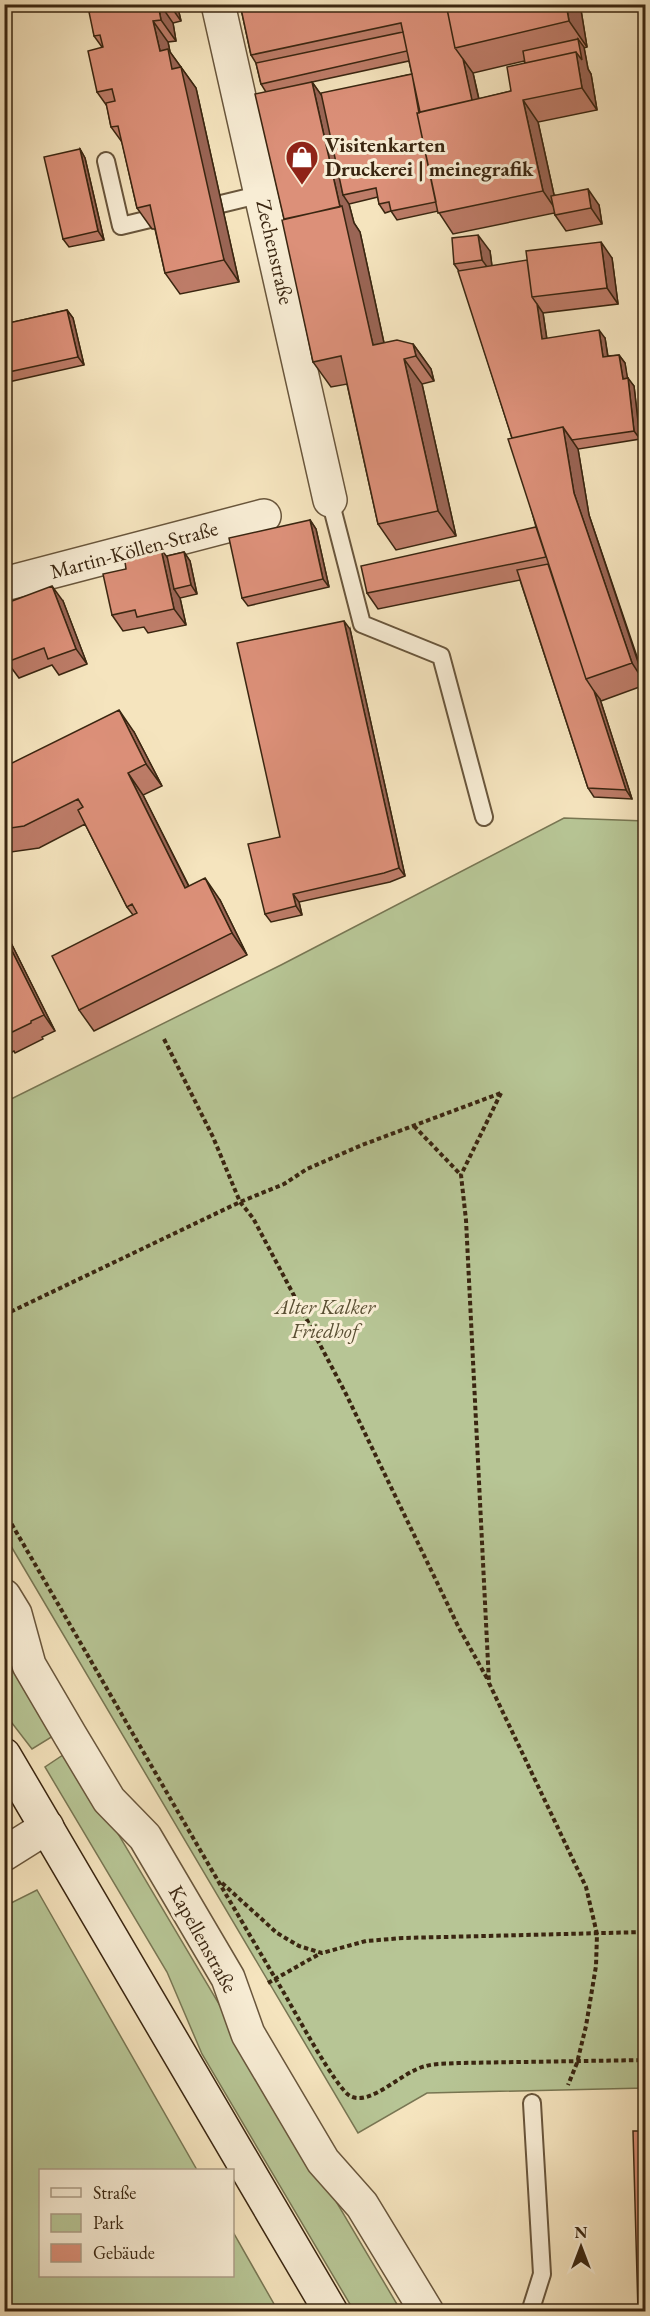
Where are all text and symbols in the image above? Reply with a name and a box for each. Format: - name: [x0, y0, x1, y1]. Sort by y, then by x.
- place label: Visitenkarten Druckerei | meinegrafik: [325, 131, 534, 182]
- shop icon: Visitenkarten Druckerei | meinegrafik: [284, 139, 320, 186]
- street label: Zechenstraße: [250, 197, 301, 307]
- street label: Martin-Köllen-Straße: [47, 514, 221, 585]
- park label: Alter Kalker Friedhof: [273, 1293, 376, 1344]
- street label: Kapellenstraße: [163, 1880, 244, 1997]
- legend: [39, 2169, 234, 2277]
- text: Straße: [93, 2181, 136, 2204]
- text: Park: [93, 2211, 124, 2234]
- north arrow: [551, 2217, 611, 2277]
- text: N: [575, 2222, 588, 2243]
- text: Gebäude: [93, 2241, 155, 2264]

